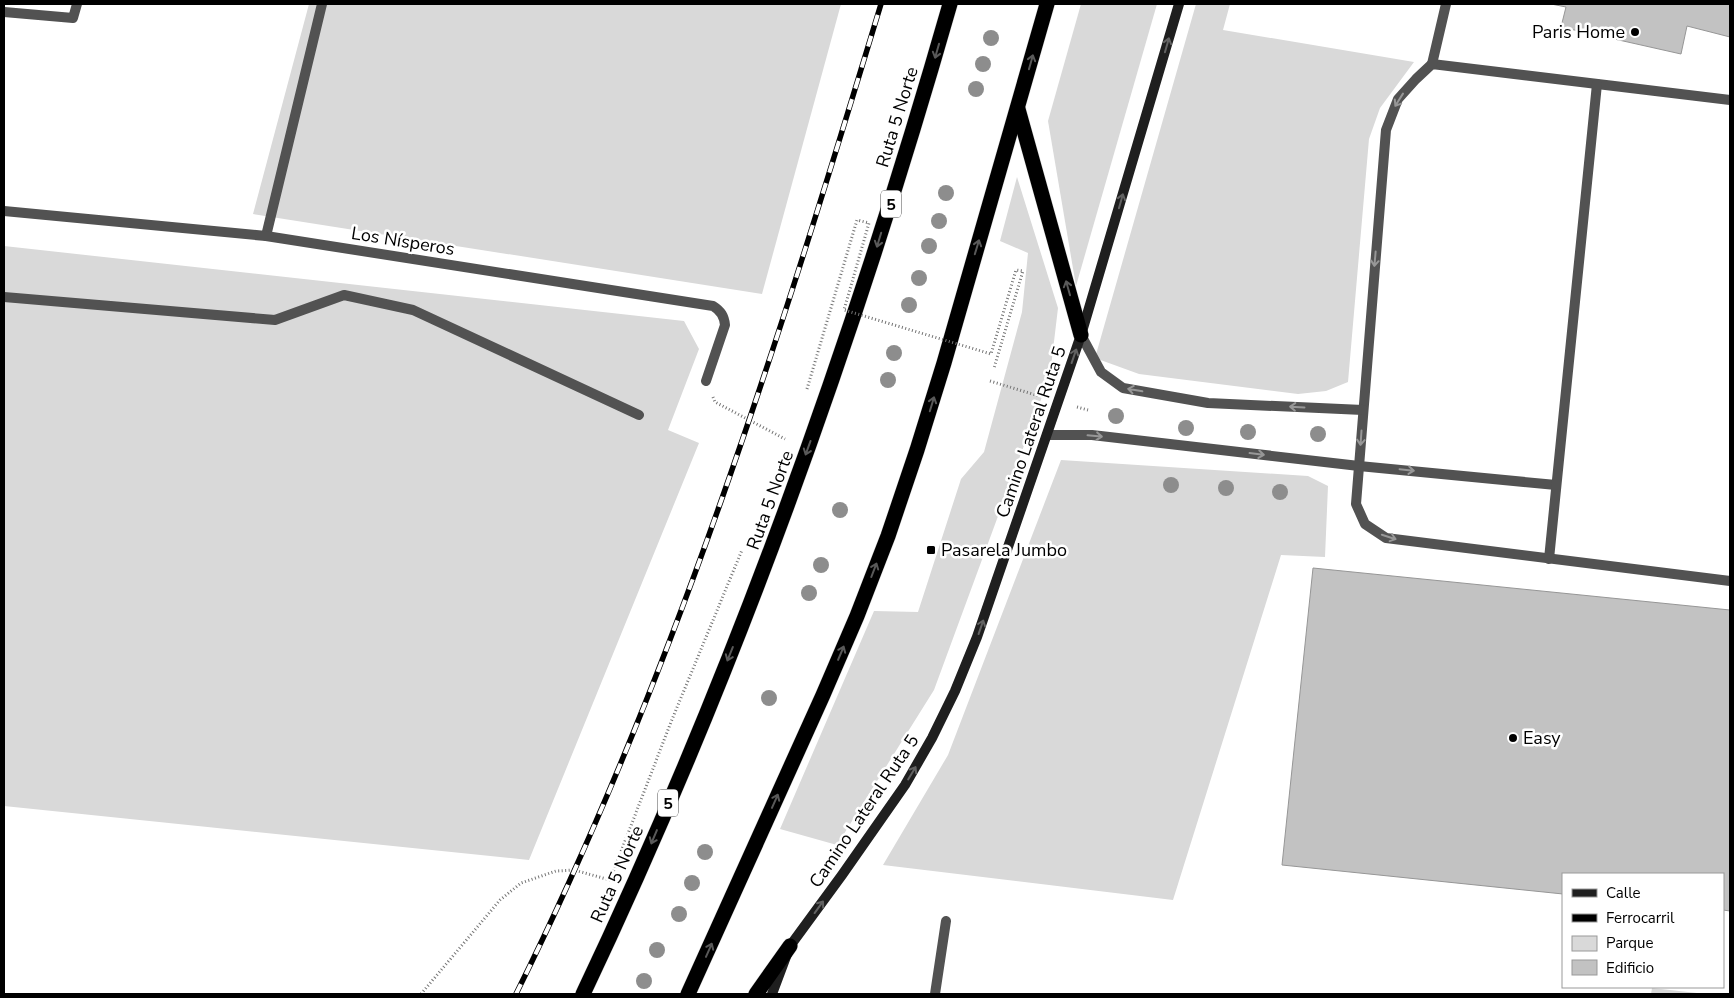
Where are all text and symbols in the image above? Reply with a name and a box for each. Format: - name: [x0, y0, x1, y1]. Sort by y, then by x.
- place label: Paris Home: [1532, 20, 1625, 44]
- marker: Paris Home: [1629, 26, 1641, 38]
- one-way arrow: [1163, 37, 1173, 53]
- one-way arrow: [931, 42, 941, 58]
- one-way arrow: [1027, 54, 1036, 70]
- street label: Ruta 5 Norte: [870, 64, 924, 170]
- one-way arrow: [1394, 92, 1404, 106]
- road number: 5: [881, 190, 901, 218]
- one-way arrow: [1117, 193, 1127, 209]
- street label: Los Nísperos: [350, 221, 456, 261]
- one-way arrow: [874, 231, 884, 247]
- one-way arrow: [972, 240, 982, 256]
- one-way arrow: [1371, 250, 1380, 266]
- one-way arrow: [1063, 281, 1072, 297]
- street label: Camino Lateral Ruta 5: [990, 343, 1072, 521]
- one-way arrow: [1070, 349, 1079, 364]
- one-way arrow: [1128, 385, 1144, 395]
- one-way arrow: [927, 396, 937, 412]
- one-way arrow: [1289, 402, 1305, 411]
- one-way arrow: [1356, 430, 1365, 446]
- one-way arrow: [1087, 431, 1103, 440]
- one-way arrow: [803, 439, 813, 455]
- street label: Ruta 5 Norte: [741, 447, 799, 553]
- one-way arrow: [1249, 449, 1265, 459]
- one-way arrow: [1399, 465, 1415, 475]
- one-way arrow: [1380, 533, 1396, 542]
- place label: Pasarela Jumbo: [941, 538, 1067, 562]
- marker: Pasarela Jumbo: [925, 544, 937, 556]
- one-way arrow: [870, 563, 880, 578]
- one-way arrow: [977, 620, 986, 635]
- one-way arrow: [837, 646, 846, 661]
- one-way arrow: [725, 647, 734, 662]
- place label: Easy: [1523, 726, 1561, 750]
- street label: Camino Lateral Ruta 5: [804, 730, 924, 892]
- marker: Easy: [1507, 732, 1519, 744]
- one-way arrow: [907, 767, 917, 781]
- road number: 5: [658, 790, 678, 816]
- one-way arrow: [770, 794, 780, 809]
- street label: Ruta 5 Norte: [585, 822, 649, 926]
- one-way arrow: [649, 828, 658, 844]
- legend: [1562, 873, 1724, 988]
- text: Calle: [1606, 883, 1641, 903]
- one-way arrow: [814, 900, 824, 914]
- text: Ferrocarril: [1606, 908, 1675, 928]
- text: Parque: [1606, 933, 1654, 953]
- one-way arrow: [704, 943, 714, 958]
- text: Edificio: [1606, 958, 1654, 978]

